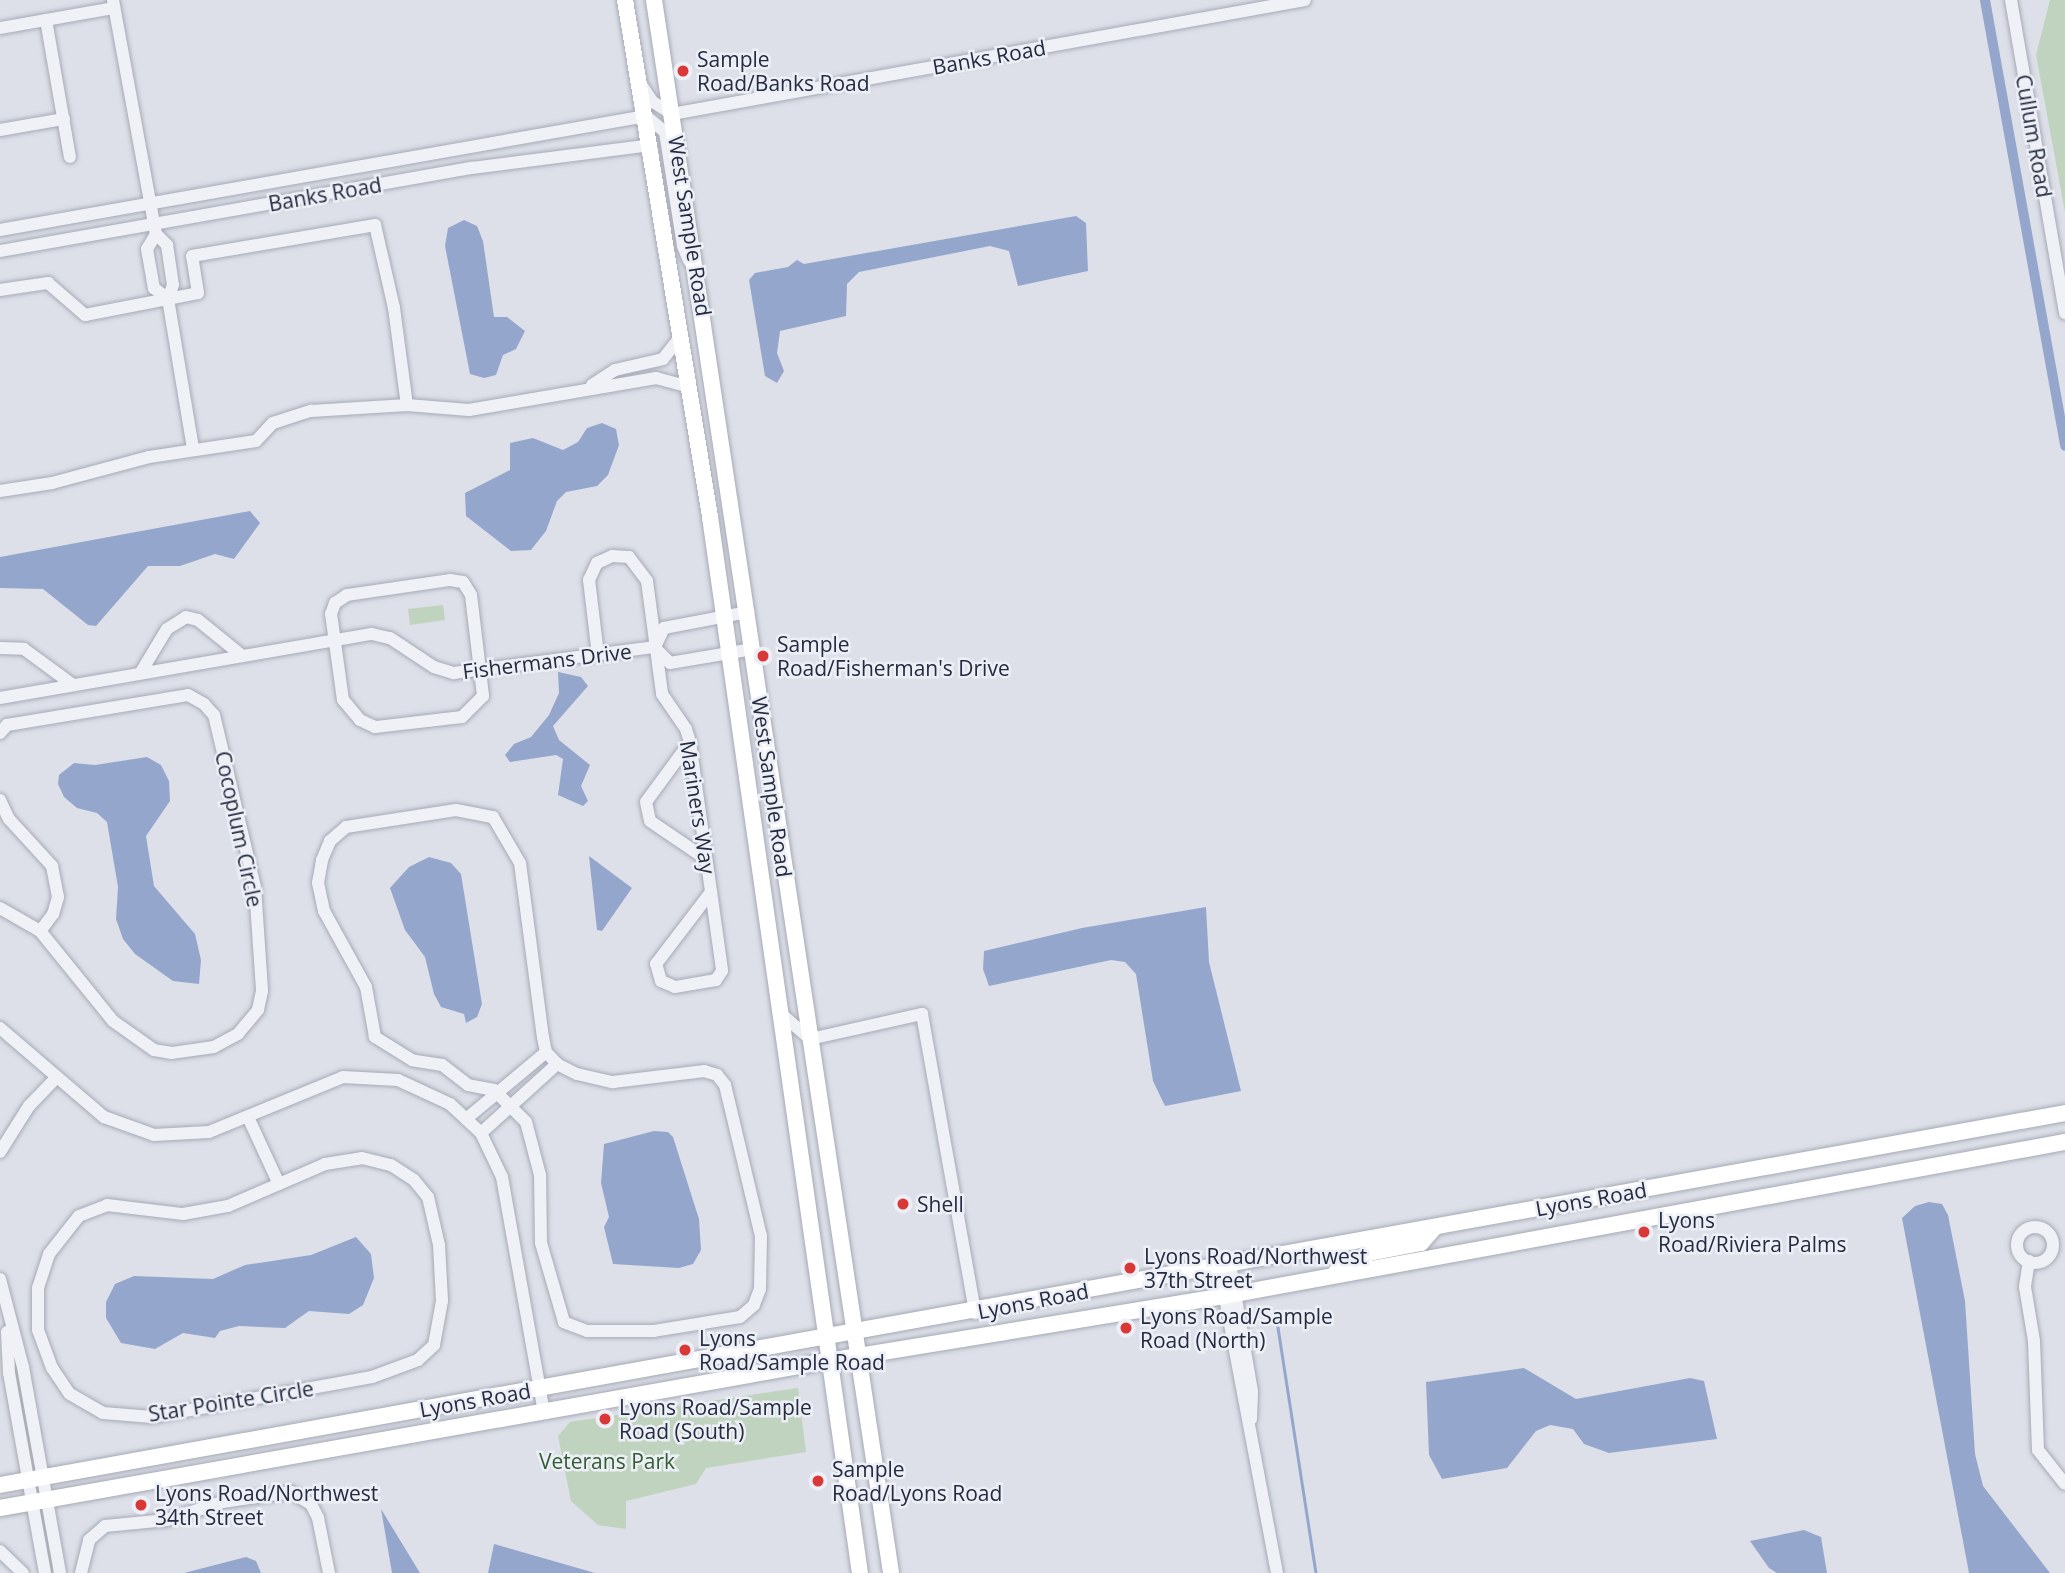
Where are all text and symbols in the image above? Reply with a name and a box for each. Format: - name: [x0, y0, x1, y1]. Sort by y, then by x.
- street label: Banks Road: [930, 35, 1048, 79]
- place label: Sample Road/Banks Road: [697, 46, 870, 96]
- marker: Sample Road/Banks Road: [675, 63, 691, 79]
- street label: Cullum Road: [2011, 72, 2057, 200]
- street label: West Sample Road: [663, 134, 717, 318]
- street label: Banks Road: [266, 172, 384, 216]
- place label: Sample Road/Fisherman's Drive: [777, 631, 1010, 681]
- street label: Fishermans Drive: [461, 638, 633, 684]
- marker: Sample Road/Fisherman's Drive: [755, 648, 771, 664]
- street label: West Sample Road: [747, 695, 797, 879]
- street label: Mariners Way: [675, 738, 721, 876]
- street label: Cocoplum Circle: [210, 749, 268, 909]
- street label: Lyons Road: [1533, 1177, 1649, 1221]
- place label: Shell: [917, 1191, 964, 1217]
- marker: Shell: [895, 1196, 911, 1212]
- place label: Lyons Road/Riviera Palms: [1658, 1207, 1846, 1257]
- marker: Lyons Road/Riviera Palms: [1636, 1224, 1652, 1240]
- place label: Lyons Road/Northwest 37th Street: [1144, 1243, 1367, 1293]
- marker: Lyons Road/Northwest 37th Street: [1122, 1260, 1138, 1276]
- street label: Lyons Road: [975, 1278, 1091, 1324]
- place label: Lyons Road/Sample Road (North): [1140, 1303, 1333, 1353]
- marker: Lyons Road/Sample Road (North): [1118, 1320, 1134, 1336]
- place label: Lyons Road/Sample Road: [699, 1325, 885, 1375]
- marker: Lyons Road/Sample Road: [677, 1342, 693, 1358]
- street label: Star Pointe Circle: [146, 1375, 316, 1427]
- street label: Lyons Road: [417, 1378, 533, 1422]
- place label: Lyons Road/Sample Road (South): [619, 1394, 812, 1444]
- marker: Lyons Road/Sample Road (South): [597, 1411, 613, 1427]
- park label: Veterans Park: [539, 1448, 675, 1474]
- place label: Sample Road/Lyons Road: [832, 1456, 1002, 1506]
- marker: Sample Road/Lyons Road: [810, 1473, 826, 1489]
- place label: Lyons Road/Northwest 34th Street: [155, 1480, 378, 1530]
- marker: Lyons Road/Northwest 34th Street: [133, 1497, 149, 1513]

